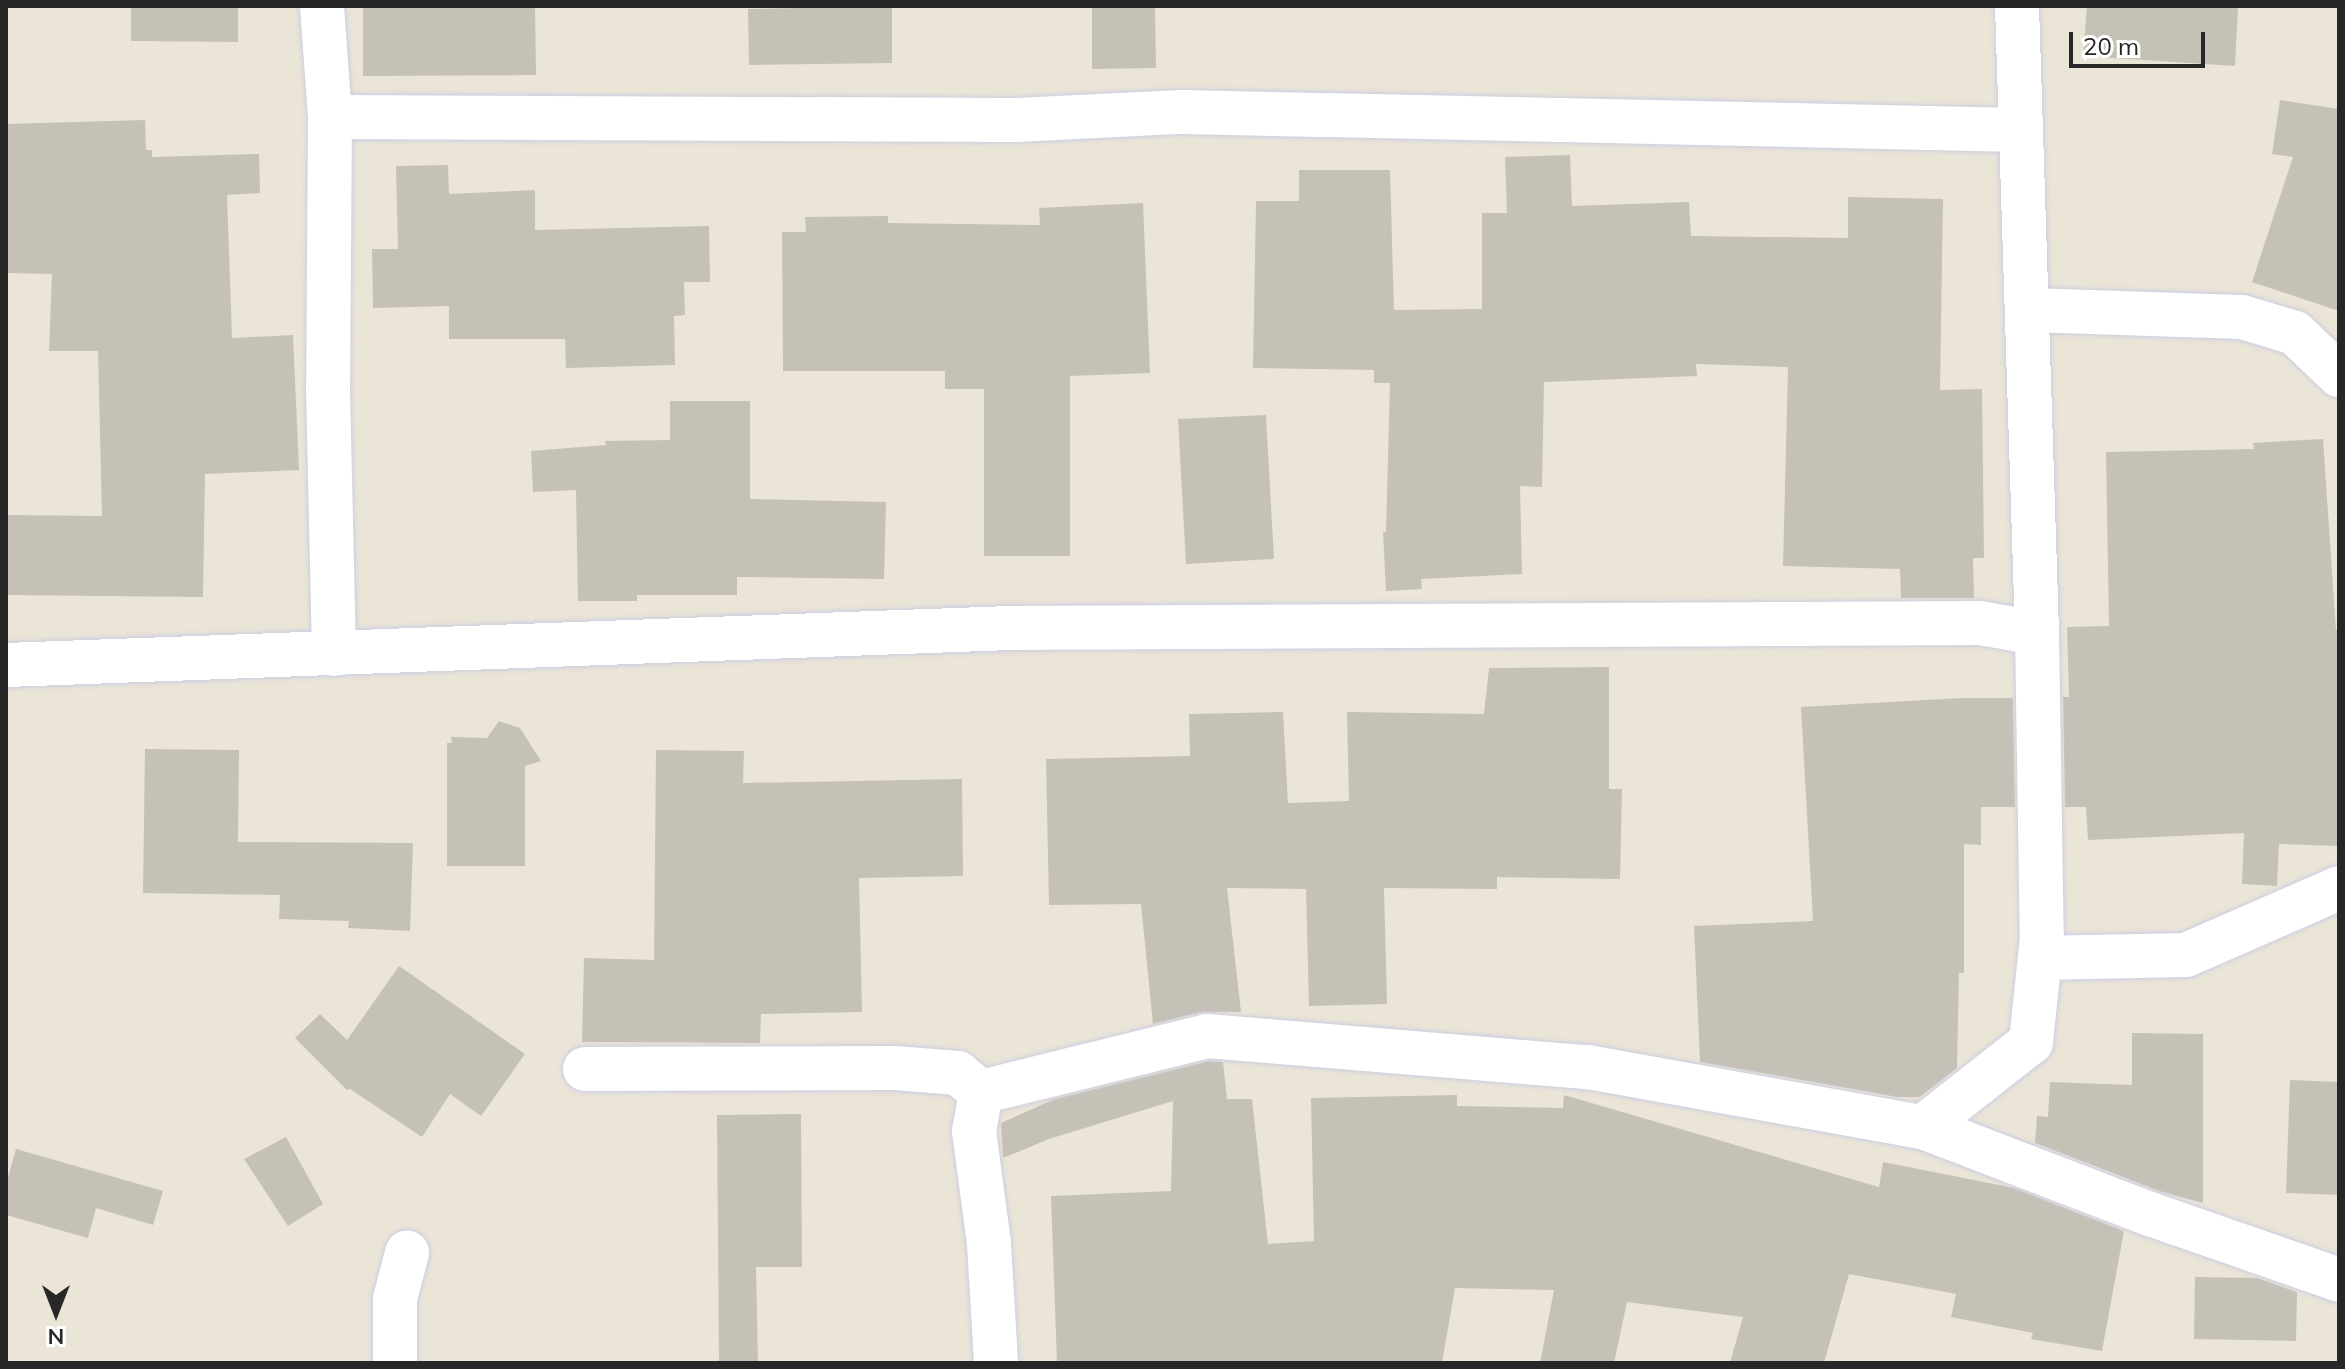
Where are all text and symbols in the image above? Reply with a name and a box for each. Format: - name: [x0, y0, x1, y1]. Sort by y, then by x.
- scale bar: [2073, 16, 2209, 66]
- text: 20 m: [2083, 31, 2139, 61]
- north arrow: [16, 1273, 96, 1353]
- text: N: [48, 1323, 64, 1351]

